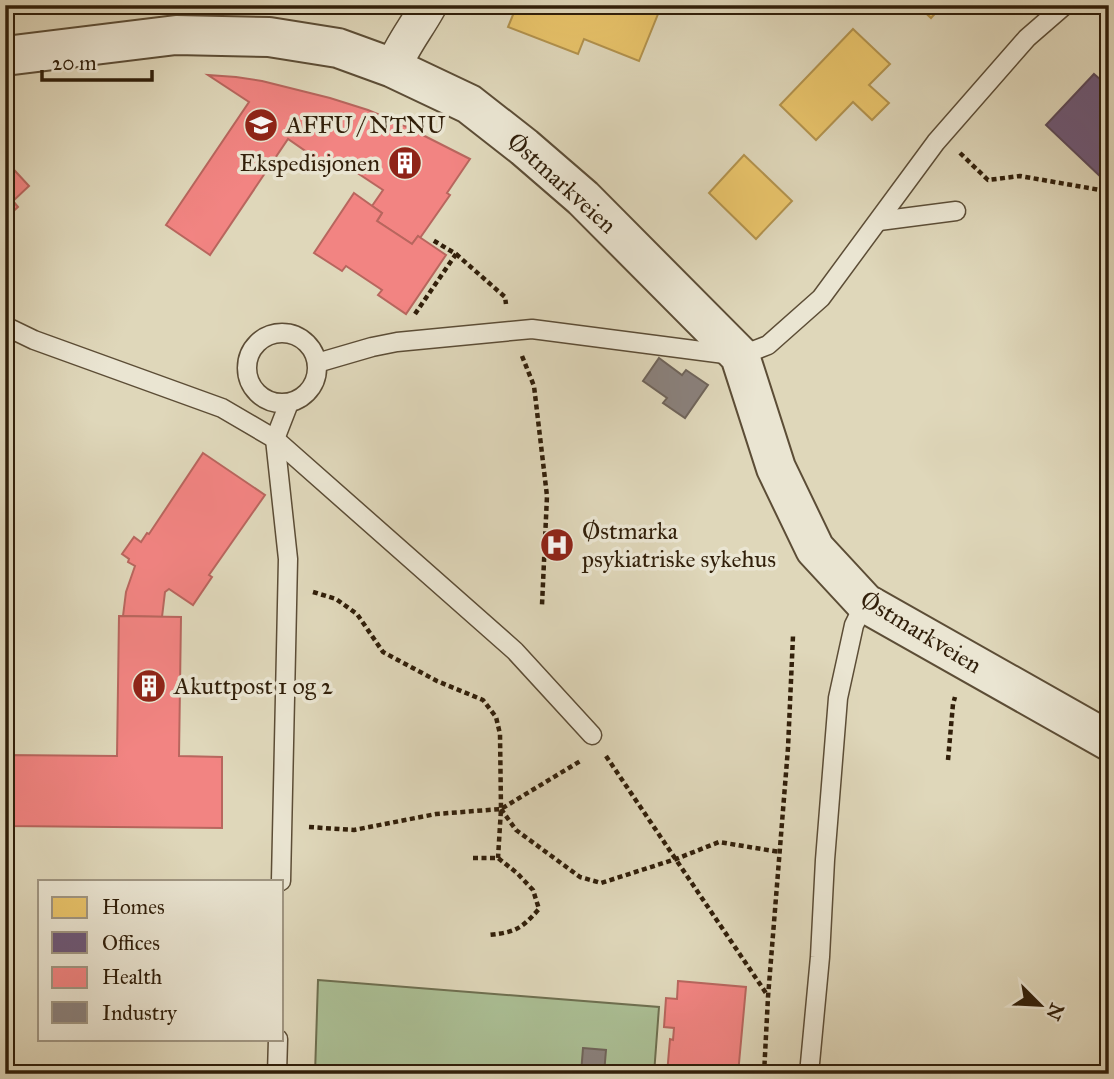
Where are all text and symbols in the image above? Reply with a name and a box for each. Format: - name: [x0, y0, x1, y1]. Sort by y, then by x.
- scale bar: [42, 38, 152, 82]
- text: 20 m: [52, 50, 97, 76]
- school or university icon: AFFU / NTNU: [242, 106, 280, 144]
- place label: AFFU / NTNU: [285, 110, 445, 140]
- street label: Østmarkveien: [501, 126, 623, 240]
- building icon: Ekspedisjonen: [386, 144, 424, 182]
- place label: Ekspedisjonen: [239, 148, 380, 178]
- place label: Østmarka psykiatriske sykehus: [581, 516, 776, 574]
- hospital icon: Østmarka psykiatriske sykehus: [538, 526, 576, 564]
- street label: Østmarkveien: [855, 584, 987, 680]
- building icon: Akuttpost 1 og 2: [130, 667, 168, 705]
- place label: Akuttpost 1 og 2: [173, 671, 333, 701]
- legend: [38, 880, 284, 1040]
- text: Homes: [102, 894, 165, 920]
- text: Offices: [102, 930, 160, 956]
- text: Health: [102, 964, 163, 990]
- north arrow: [1006, 970, 1076, 1040]
- text: Industry: [102, 1000, 178, 1026]
- text: N: [1041, 1000, 1069, 1024]

